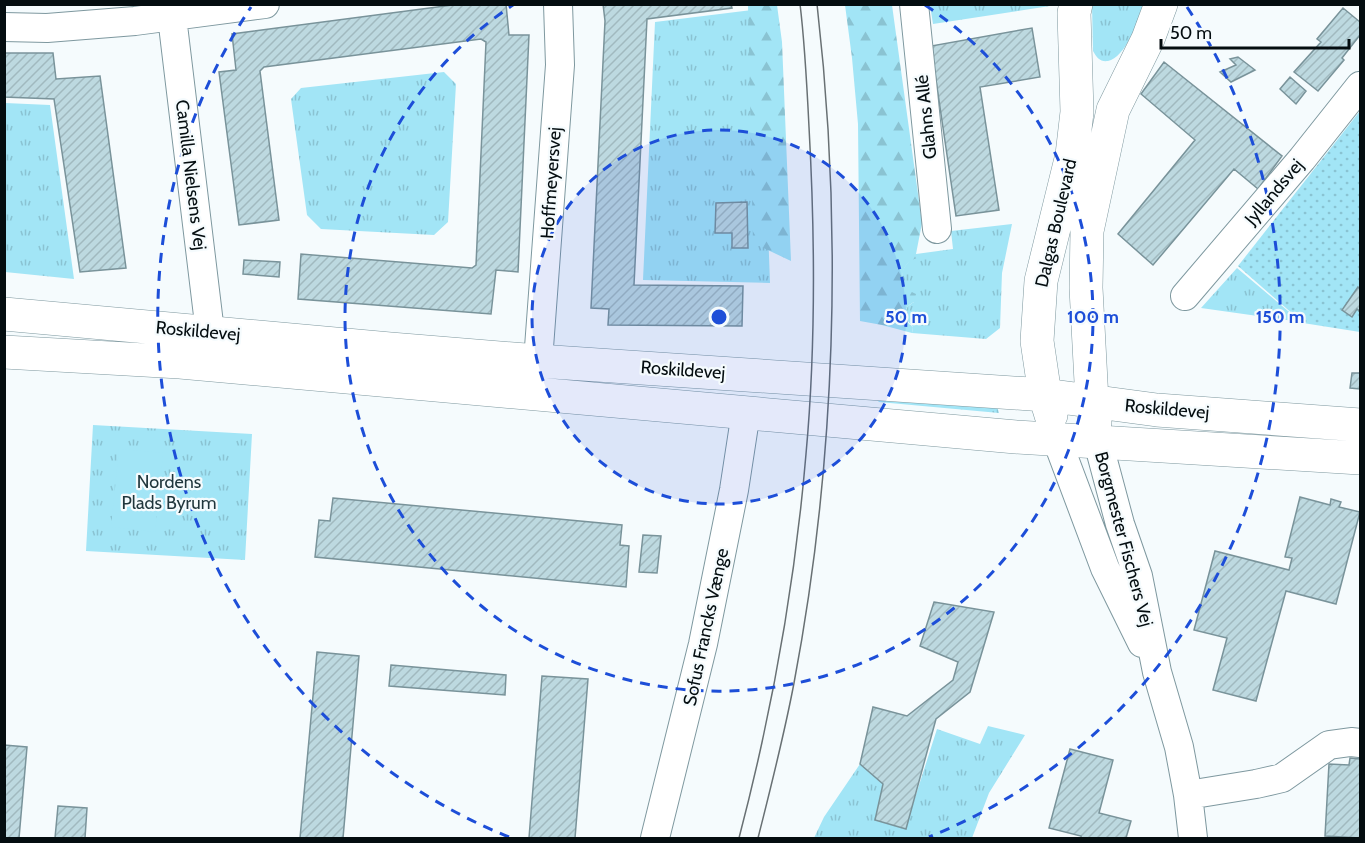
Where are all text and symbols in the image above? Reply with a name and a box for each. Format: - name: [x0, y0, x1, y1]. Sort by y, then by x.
- scale bar: [1161, 12, 1348, 50]
- text: 50 m: [1170, 22, 1212, 44]
- street label: Glahns Allé: [911, 74, 941, 160]
- street label: Camilla Nielsens Vej: [171, 98, 211, 252]
- street label: Hoffmeyersvej: [536, 126, 566, 240]
- street label: Jyllandsvej: [1239, 154, 1308, 230]
- street label: Dalgas Boulevard: [1031, 157, 1081, 289]
- text: 50 m: [885, 306, 927, 328]
- text: 100 m: [1067, 306, 1119, 328]
- text: 150 m: [1256, 306, 1304, 328]
- centre of rings: [709, 307, 729, 327]
- street label: Roskildevej: [155, 316, 241, 346]
- street label: Roskildevej: [640, 356, 726, 384]
- street label: Roskildevej: [1124, 394, 1210, 424]
- street label: Borgmester Fischers Vej: [1090, 449, 1158, 629]
- park label: Nordens Plads Byrum: [122, 471, 216, 514]
- street label: Sofus Francks Vænge: [679, 546, 733, 708]

